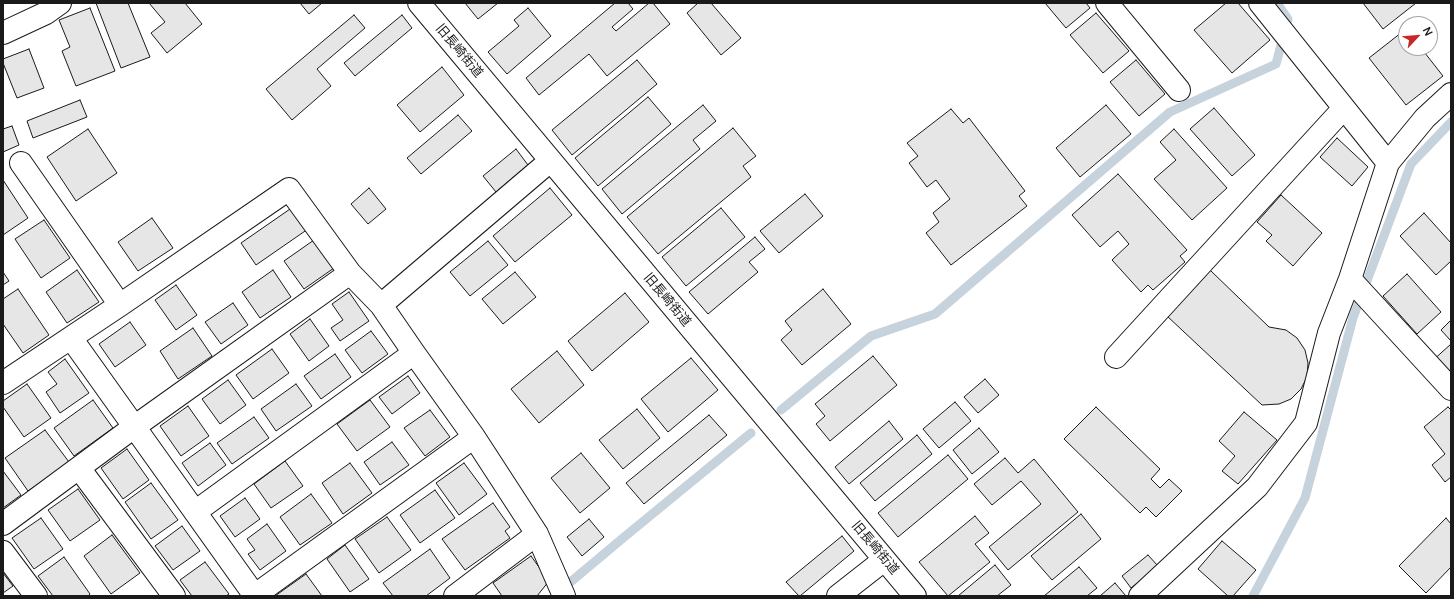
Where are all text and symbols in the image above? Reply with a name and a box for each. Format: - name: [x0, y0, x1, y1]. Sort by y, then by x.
- north arrow: [1398, 16, 1438, 56]
- street label: 旧長崎街道: [432, 21, 486, 81]
- text: N: [1420, 24, 1437, 38]
- street label: 旧長崎街道: [640, 270, 694, 330]
- street label: 旧長崎街道: [848, 518, 902, 578]

